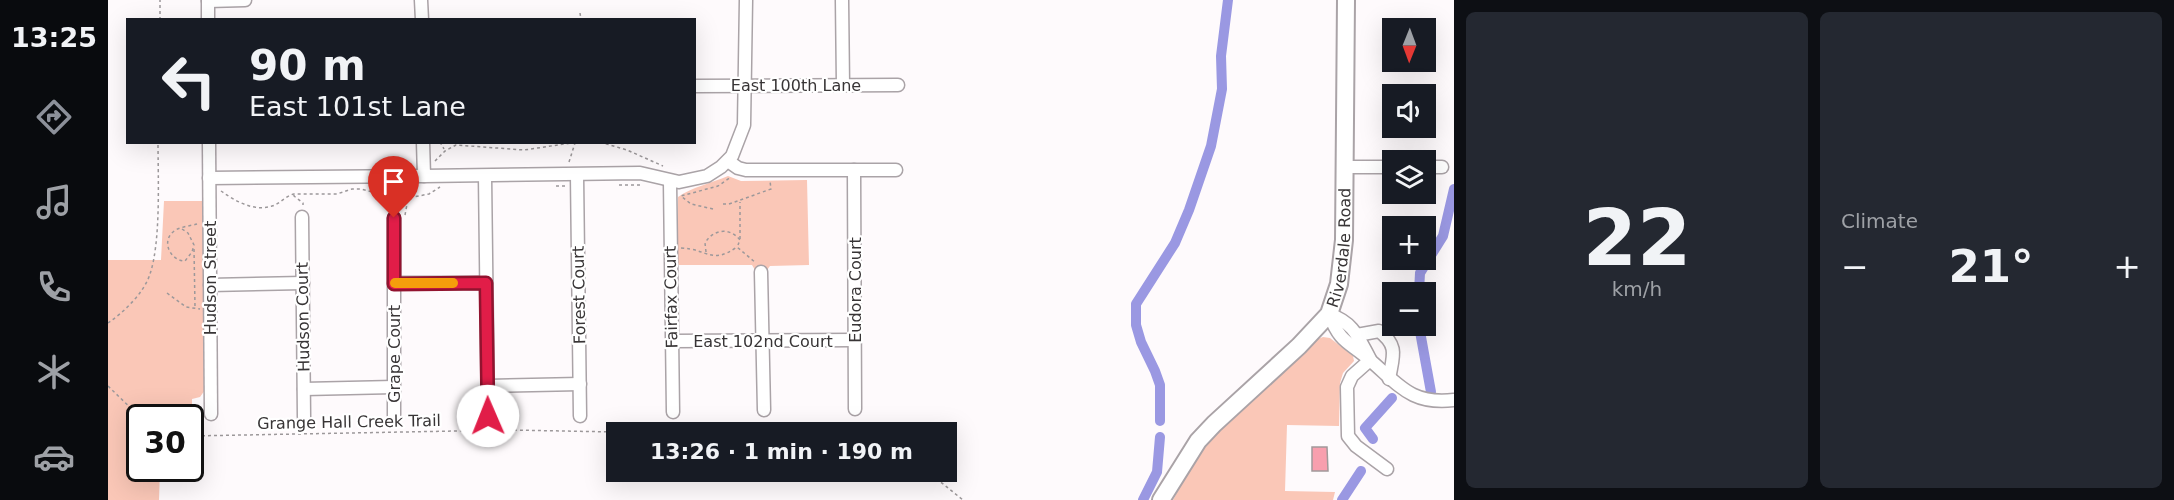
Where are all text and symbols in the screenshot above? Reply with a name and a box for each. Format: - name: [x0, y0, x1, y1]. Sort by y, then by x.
- north arrow: [1382, 18, 1436, 72]
- map controls: [1382, 18, 1436, 336]
- text: 13:25: [11, 22, 97, 53]
- text: 90 m: [249, 41, 366, 90]
- icon: left: [150, 42, 228, 120]
- street label: East 100th Lane: [731, 76, 861, 95]
- button: sound: [1382, 84, 1436, 138]
- text: East 101st Lane: [249, 91, 466, 122]
- icon: directions: [33, 96, 75, 138]
- button: layers: [1382, 150, 1436, 204]
- pin: [368, 156, 419, 218]
- icon: arrive: [377, 165, 410, 198]
- icon: music: [33, 181, 75, 223]
- street label: Riverdale Road: [1322, 188, 1354, 310]
- text: 22: [1583, 193, 1691, 283]
- text: Climate: [1841, 209, 1918, 233]
- button: +: [1382, 216, 1436, 270]
- street label: Hudson Street: [201, 221, 220, 335]
- street label: Eudora Court: [846, 237, 865, 343]
- text: 21°: [1948, 240, 2034, 293]
- street label: Forest Court: [569, 246, 589, 344]
- street label: Fairfax Court: [661, 246, 681, 348]
- text: −: [1841, 247, 1869, 286]
- text: +: [2113, 247, 2141, 286]
- street label: Hudson Court: [293, 262, 313, 372]
- icon: phone: [33, 266, 75, 308]
- text: km/h: [1612, 277, 1662, 301]
- button: −: [1382, 282, 1436, 336]
- street label: Grape Court: [385, 305, 404, 403]
- street label: East 102nd Court: [693, 332, 833, 351]
- icon: climate: [33, 351, 75, 393]
- position arrow: [456, 384, 520, 448]
- speed limit sign: 30: [126, 404, 204, 482]
- street label: Grange Hall Creek Trail: [257, 411, 441, 433]
- icon: car: [33, 436, 75, 478]
- text: 13:26 · 1 min · 190 m: [650, 439, 913, 464]

